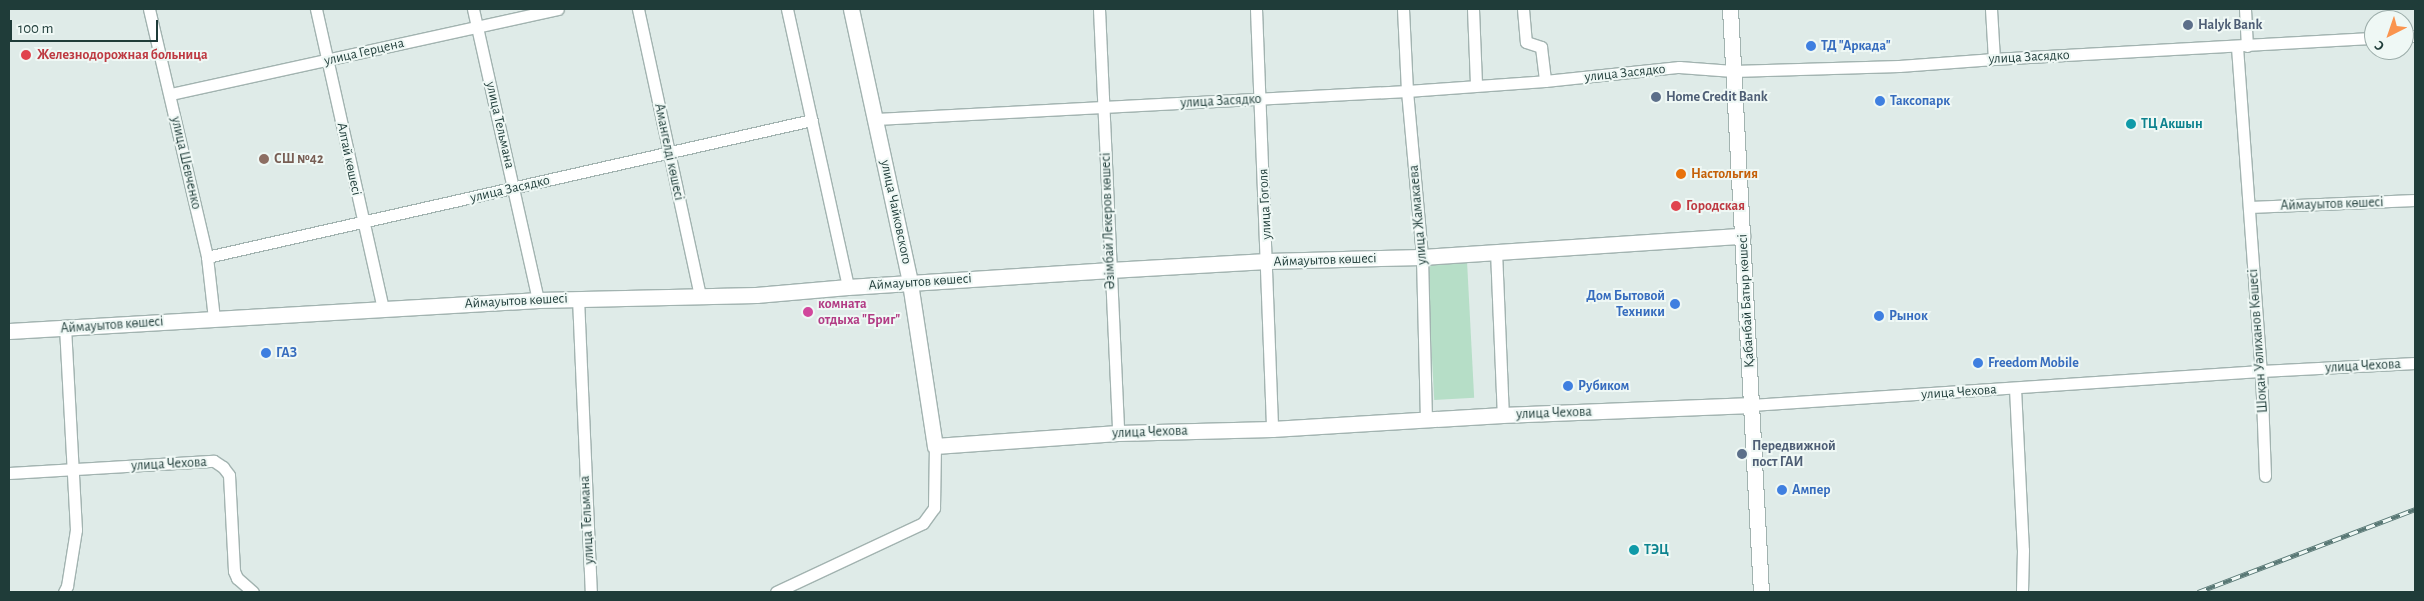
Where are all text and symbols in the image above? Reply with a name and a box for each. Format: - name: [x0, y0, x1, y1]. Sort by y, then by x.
- scale bar: [12, 10, 160, 42]
- north arrow: [2364, 10, 2414, 60]
- place label: Halyk Bank: [2198, 17, 2262, 33]
- marker: Halyk Bank: [2182, 19, 2194, 31]
- text: 100 m: [18, 21, 53, 36]
- street label: улица Герцена: [322, 35, 406, 69]
- place label: ТД "Аркада": [1821, 38, 1891, 54]
- text: С: [2372, 38, 2387, 53]
- marker: ТД "Аркада": [1805, 40, 1817, 52]
- street label: улица Засядко: [1988, 46, 2070, 68]
- place label: Железнодорожная больница: [37, 47, 208, 63]
- marker: Железнодорожная больница: [19, 48, 33, 62]
- street label: улица Засядко: [1584, 60, 1666, 86]
- street label: улица Тельмана: [482, 80, 518, 170]
- place label: Home Credit Bank: [1666, 89, 1768, 105]
- street label: улица Засядко: [1180, 90, 1262, 112]
- marker: Home Credit Bank: [1650, 91, 1662, 103]
- place label: Таксопарк: [1890, 93, 1950, 109]
- marker: Таксопарк: [1874, 95, 1886, 107]
- street label: Амангелді көшесі: [651, 102, 687, 202]
- street label: улица Шевченко: [167, 115, 205, 211]
- place label: ТЦ Акшын: [2141, 116, 2203, 132]
- marker: ТЦ Акшын: [2125, 118, 2137, 130]
- street label: Алтай көшесі: [333, 121, 365, 197]
- place label: СШ №42: [274, 151, 323, 167]
- street label: Әзімбай Лекеров көшесі: [1097, 152, 1119, 290]
- marker: СШ №42: [258, 153, 270, 165]
- street label: улица Чайковского: [877, 158, 915, 266]
- street label: улица Жамакаева: [1405, 164, 1431, 266]
- place label: Настольгия: [1691, 166, 1758, 182]
- street label: улица Гоголя: [1255, 168, 1275, 240]
- marker: Настольгия: [1675, 168, 1687, 180]
- street label: улица Засядко: [469, 172, 551, 206]
- street label: Аймауытов көшесі: [2280, 194, 2384, 214]
- place label: Городская: [1686, 198, 1745, 214]
- marker: Городская: [1670, 200, 1682, 212]
- street label: Қабанбай Батыр көшесі: [1734, 234, 1758, 368]
- street label: Аймауытов көшесі: [1273, 250, 1377, 270]
- street label: Шоқан Уәлиханов Көшесі: [2245, 268, 2271, 414]
- street label: Аймауытов көшесі: [868, 270, 972, 294]
- place label: Дом Бытовой Техники: [1586, 288, 1665, 321]
- street label: Аймауытов көшесі: [464, 290, 568, 312]
- place label: комната отдыха "Бриг": [818, 296, 900, 328]
- marker: Дом Бытовой Техники: [1669, 298, 1681, 310]
- marker: комната отдыха "Бриг": [802, 306, 814, 318]
- place label: Рынок: [1889, 308, 1928, 324]
- marker: Рынок: [1873, 310, 1885, 322]
- street label: Аймауытов көшесі: [60, 313, 164, 337]
- place label: ГАЗ: [276, 345, 297, 361]
- marker: ГАЗ: [260, 347, 272, 359]
- place label: Freedom Mobile: [1988, 355, 2079, 371]
- street label: улица Чехова: [2325, 356, 2401, 376]
- marker: Freedom Mobile: [1972, 357, 1984, 369]
- place label: Рубиком: [1578, 378, 1629, 394]
- marker: Рубиком: [1562, 380, 1574, 392]
- street label: улица Чехова: [1921, 381, 1997, 403]
- street label: улица Чехова: [1516, 403, 1592, 423]
- street label: улица Чехова: [1112, 422, 1188, 442]
- place label: Передвижной пост ГАИ: [1752, 438, 1836, 471]
- marker: Передвижной пост ГАИ: [1736, 448, 1748, 460]
- street label: улица Чехова: [131, 454, 207, 474]
- street label: улица Тельмана: [576, 475, 598, 565]
- place label: Ампер: [1792, 482, 1831, 498]
- marker: Ампер: [1776, 484, 1788, 496]
- place label: ТЭЦ: [1644, 542, 1669, 558]
- marker: ТЭЦ: [1628, 544, 1640, 556]

